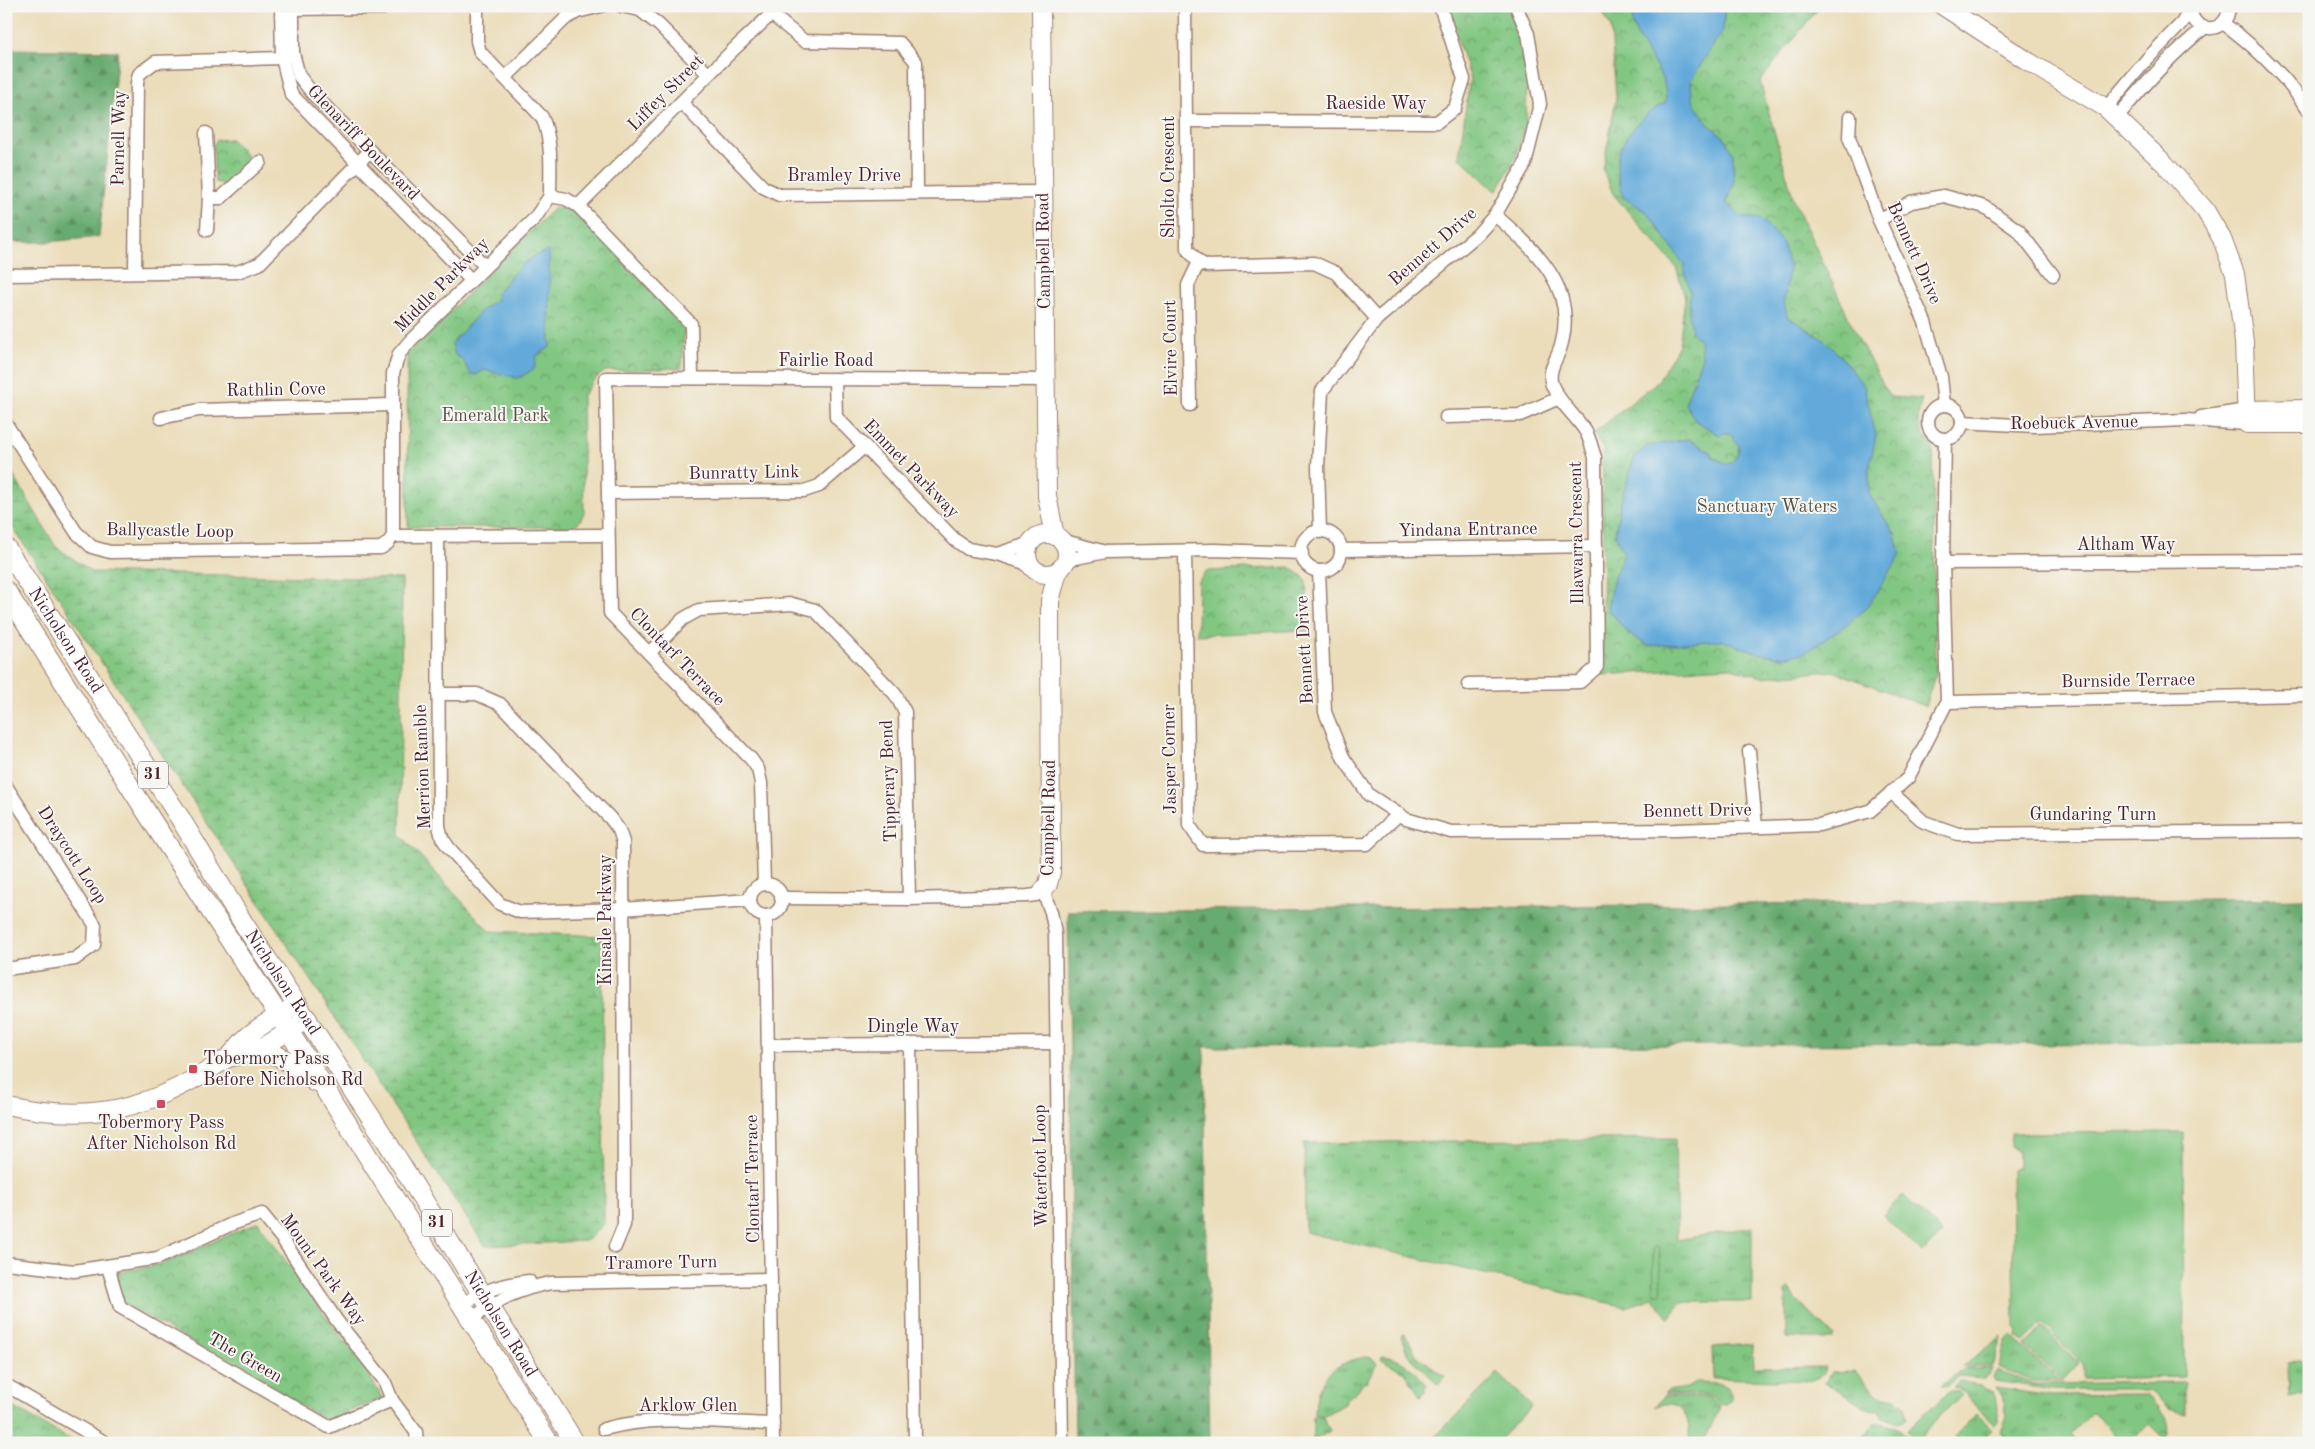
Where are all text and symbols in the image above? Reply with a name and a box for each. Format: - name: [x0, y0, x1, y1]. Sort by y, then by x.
- street label: Liffey Street: [625, 52, 707, 134]
- street label: Glenariff Boulevard: [304, 82, 422, 204]
- street label: Parnell Way: [109, 89, 129, 186]
- street label: Raeside Way: [1325, 95, 1427, 113]
- street label: Sholto Crescent: [1160, 116, 1178, 238]
- street label: Bramley Drive: [787, 167, 901, 185]
- street label: Campbell Road: [1034, 192, 1054, 310]
- street label: Bennett Drive: [1884, 199, 1944, 307]
- street label: Bennett Drive: [1386, 204, 1480, 290]
- street label: Middle Parkway: [391, 234, 493, 336]
- street label: Elvire Court: [1161, 300, 1181, 396]
- street label: Fairlie Road: [778, 352, 874, 370]
- street label: Rathlin Cove: [226, 380, 326, 400]
- park label: Emerald Park: [441, 407, 549, 425]
- street label: Roebuck Avenue: [2010, 413, 2138, 433]
- street label: Emmet Parkway: [860, 416, 963, 522]
- street label: Illawarra Crescent: [1567, 461, 1587, 605]
- street label: Bunratty Link: [688, 463, 800, 483]
- park label: Sanctuary Waters: [1697, 498, 1838, 516]
- street label: Yindana Entrance: [1398, 520, 1538, 540]
- street label: Ballycastle Loop: [106, 521, 234, 541]
- street label: Altham Way: [2077, 536, 2176, 554]
- street label: Nicholson Road: [25, 584, 106, 697]
- street label: Bennett Drive: [1293, 595, 1317, 705]
- street label: Clontarf Terrace: [626, 604, 728, 710]
- street label: Burnside Terrace: [2061, 671, 2195, 691]
- street label: Jasper Corner: [1160, 703, 1180, 814]
- street label: Merrion Ramble: [412, 704, 434, 830]
- street label: Tipperary Bend: [878, 719, 900, 843]
- street label: Campbell Road: [1039, 759, 1059, 877]
- road number: 31: [138, 762, 168, 788]
- street label: Bennett Drive: [1642, 801, 1752, 821]
- street label: Draycott Loop: [34, 803, 110, 907]
- street label: Gundaring Turn: [2030, 806, 2157, 824]
- street label: Kinsale Parkway: [597, 854, 615, 986]
- street label: Nicholson Road: [241, 927, 323, 1038]
- street label: Dingle Way: [867, 1018, 960, 1036]
- place label: Tobermory Pass Before Nicholson Rd: [203, 1050, 363, 1089]
- marker: Tobermory Pass Before Nicholson Rd: [187, 1063, 199, 1075]
- marker: Tobermory Pass After Nicholson Rd: [155, 1098, 167, 1110]
- street label: Waterfoot Loop: [1031, 1104, 1051, 1228]
- place label: Tobermory Pass After Nicholson Rd: [86, 1114, 236, 1153]
- street label: Clontarf Terrace: [743, 1114, 763, 1244]
- road number: 31: [422, 1210, 452, 1236]
- street label: Mount Park Way: [277, 1211, 370, 1329]
- street label: Tramore Turn: [605, 1253, 718, 1273]
- street label: Nicholson Road: [461, 1267, 540, 1380]
- street label: The Green: [205, 1330, 285, 1387]
- street label: Arklow Glen: [639, 1397, 738, 1415]

